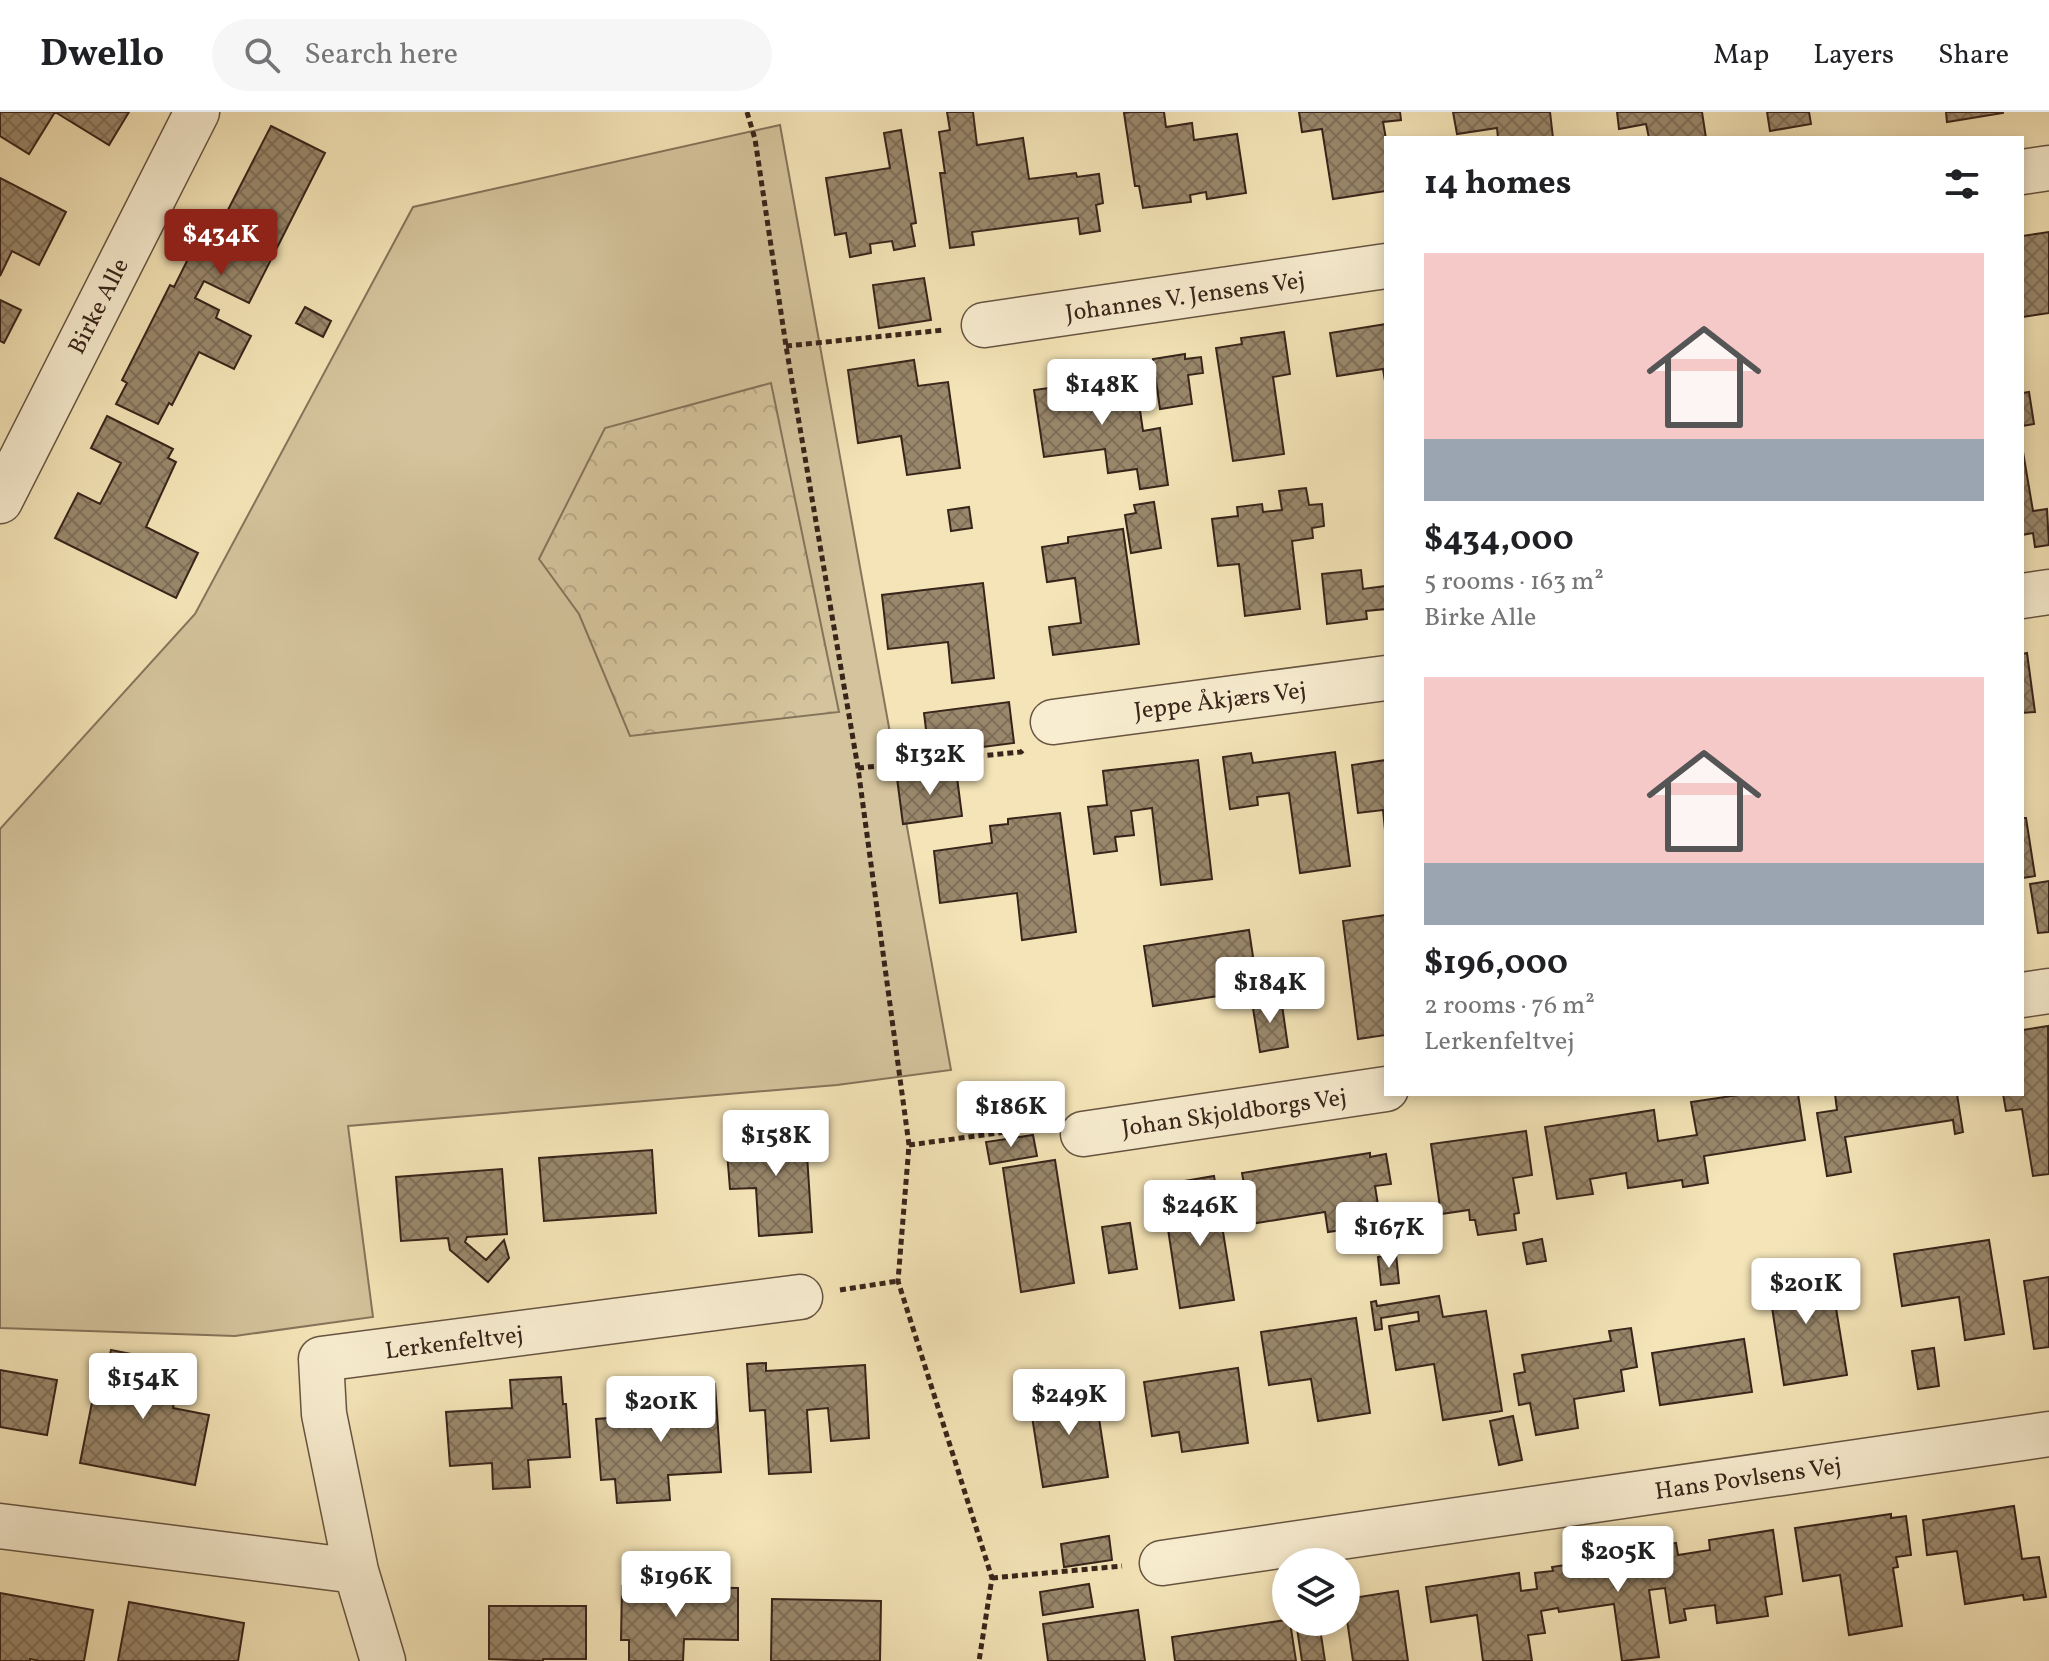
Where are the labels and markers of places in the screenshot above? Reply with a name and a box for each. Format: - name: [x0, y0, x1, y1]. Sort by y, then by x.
- pin: $434K: [165, 209, 277, 277]
- pin: $148K: [1046, 359, 1158, 427]
- pin: $132K: [874, 729, 986, 797]
- pin: $184K: [1214, 957, 1326, 1025]
- pin: $186K: [955, 1081, 1067, 1149]
- pin: $158K: [720, 1110, 832, 1178]
- pin: $246K: [1144, 1180, 1256, 1248]
- pin: $167K: [1333, 1202, 1445, 1270]
- pin: $201K: [1750, 1258, 1862, 1326]
- pin: $154K: [87, 1353, 199, 1421]
- pin: $249K: [1013, 1369, 1125, 1437]
- pin: $201K: [605, 1376, 717, 1444]
- pin: $205K: [1562, 1526, 1674, 1594]
- pin: $196K: [620, 1551, 732, 1619]

